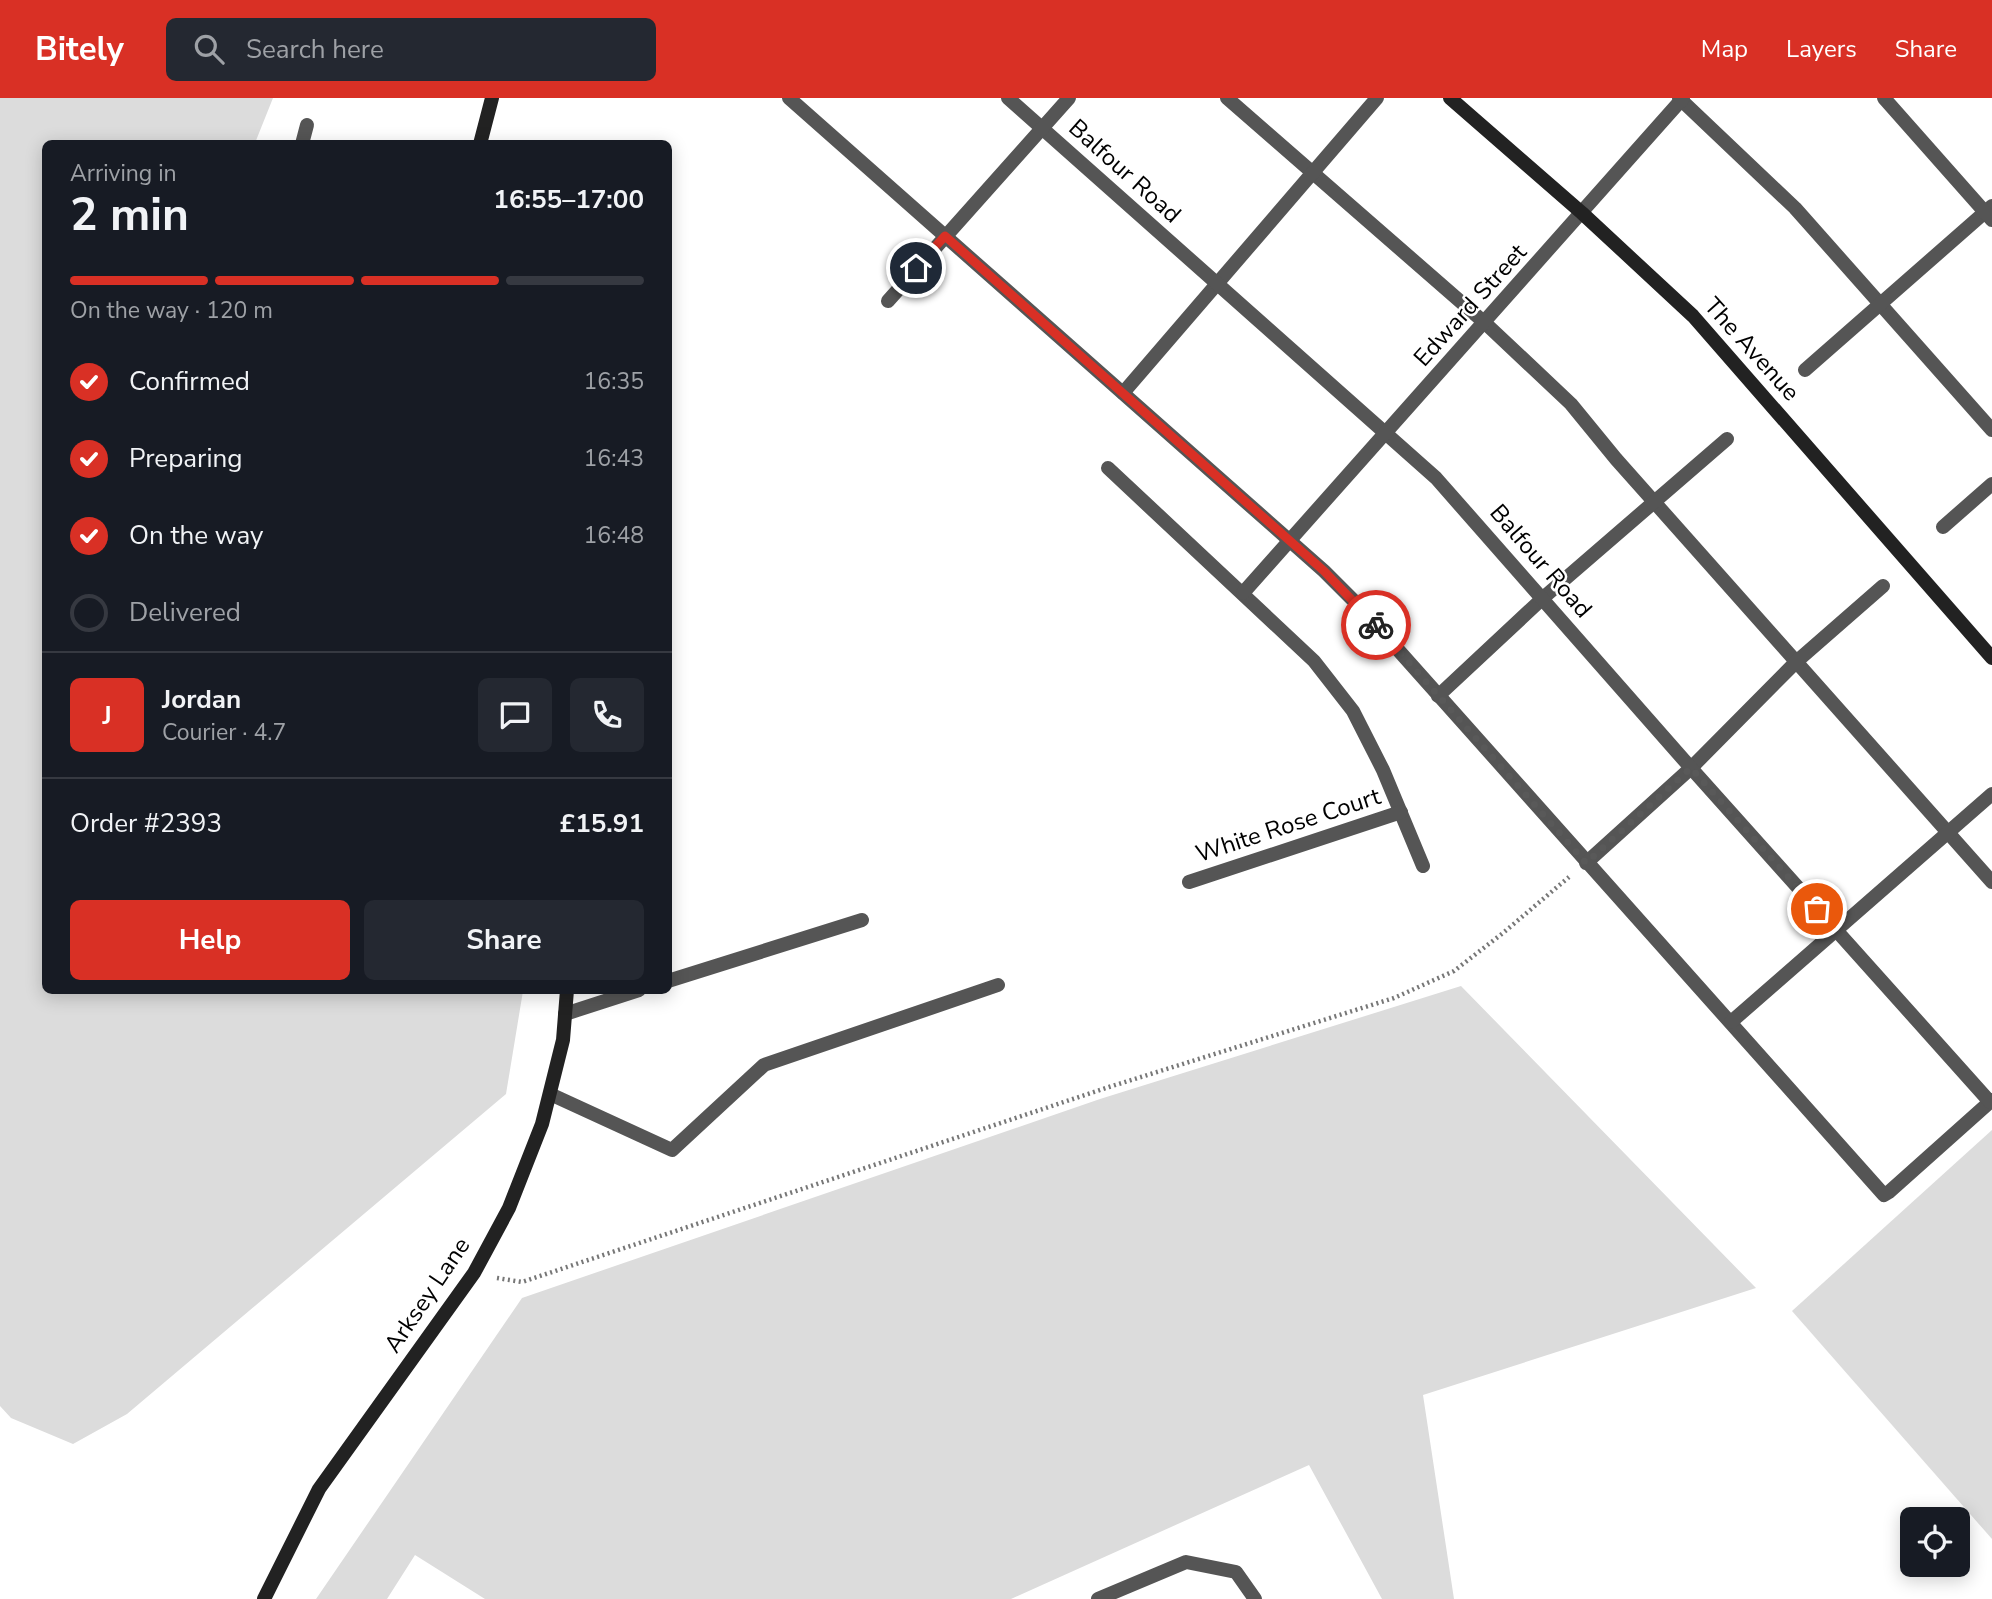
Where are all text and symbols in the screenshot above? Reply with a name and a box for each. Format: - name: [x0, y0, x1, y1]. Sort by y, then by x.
- search box: [166, 18, 656, 81]
- text: Bitely: [35, 27, 124, 72]
- icon: search: [190, 30, 228, 68]
- text: Search here: [246, 32, 384, 67]
- text: Map: [1701, 33, 1748, 65]
- text: Layers: [1786, 33, 1857, 65]
- text: Share: [1895, 33, 1957, 65]
- street label: Balfour Road: [1062, 112, 1188, 230]
- text: Arriving in: [70, 158, 177, 189]
- text: 16:55–17:00: [493, 182, 644, 217]
- text: 2 min: [70, 183, 189, 246]
- street label: Edward Street: [1406, 236, 1534, 373]
- pin: [886, 238, 946, 298]
- icon: home: [897, 249, 935, 287]
- street label: The Avenue: [1697, 290, 1807, 408]
- text: On the way · 120 m: [70, 295, 273, 326]
- icon: check: [70, 363, 108, 401]
- text: Confirmed: [129, 364, 250, 399]
- text: 16:35: [584, 366, 644, 397]
- icon: check: [70, 440, 108, 478]
- text: Preparing: [129, 441, 242, 476]
- text: 16:43: [584, 443, 644, 474]
- street label: Balfour Road: [1483, 497, 1599, 625]
- icon: check: [70, 517, 108, 555]
- text: On the way: [129, 518, 263, 553]
- text: 16:48: [584, 520, 644, 551]
- courier: [1341, 590, 1411, 660]
- text: Delivered: [129, 595, 241, 630]
- icon: bike: [1357, 606, 1395, 644]
- button: chat: [478, 678, 552, 752]
- button: phone: [570, 678, 644, 752]
- text: Jordan: [162, 682, 241, 717]
- text: J: [102, 698, 112, 733]
- text: Courier · 4.7: [162, 717, 286, 748]
- street label: White Rose Court: [1192, 780, 1385, 870]
- text: Order #2393: [70, 806, 222, 841]
- text: £15.91: [560, 806, 644, 841]
- pin: [1787, 879, 1847, 939]
- icon: bag: [1798, 890, 1836, 928]
- button: Help: [70, 900, 350, 980]
- button: Share: [364, 900, 644, 980]
- street label: Arksey Lane: [377, 1231, 477, 1359]
- map controls: [1900, 1507, 1970, 1577]
- button: locate: [1900, 1507, 1970, 1577]

